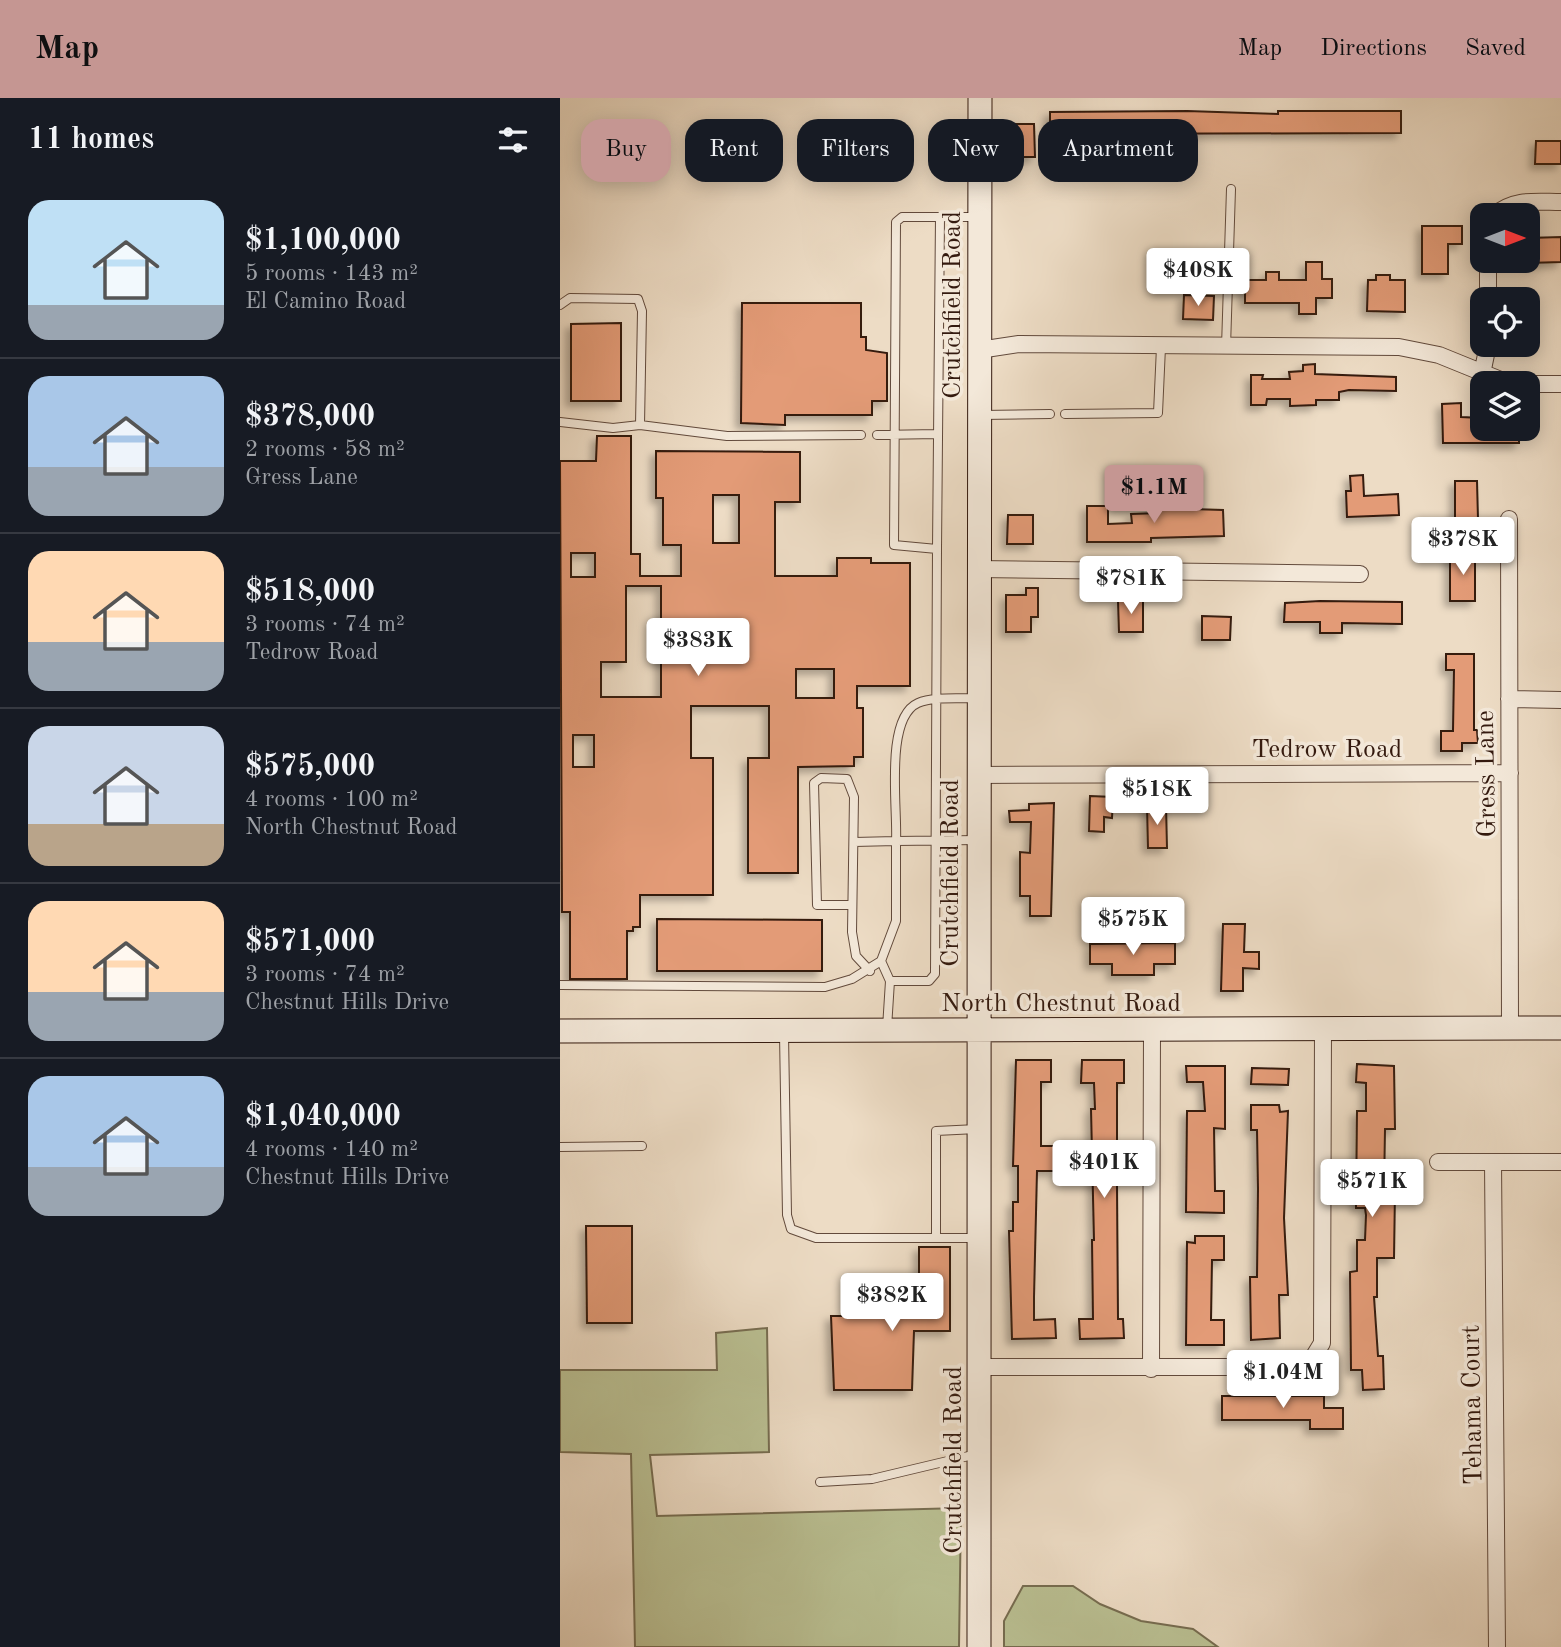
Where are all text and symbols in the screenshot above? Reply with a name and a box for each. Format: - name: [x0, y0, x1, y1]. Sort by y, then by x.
- text: Map: [35, 33, 99, 66]
- text: Map: [1238, 37, 1282, 61]
- text: Directions: [1320, 37, 1427, 61]
- text: Saved: [1465, 37, 1526, 61]
- chip: Buy: [581, 119, 671, 182]
- chip: Rent: [685, 119, 783, 182]
- chip: Filters: [797, 119, 914, 182]
- chip: New: [928, 119, 1024, 182]
- chip: Apartment: [1038, 119, 1198, 182]
- icon: filters: [494, 121, 532, 159]
- text: 11 homes: [28, 125, 154, 155]
- north arrow: [1470, 203, 1540, 273]
- map controls: [1470, 203, 1540, 441]
- street label: Crutchfield Road: [940, 211, 966, 399]
- text: $1,100,000: [245, 226, 401, 256]
- icon: home: [84, 228, 168, 312]
- pin: $408K: [1149, 248, 1247, 308]
- text: $408K: [1162, 259, 1234, 282]
- text: 5 rooms · 143 m²: [245, 262, 418, 285]
- button: locate: [1470, 287, 1540, 357]
- text: El Camino Road: [245, 290, 406, 313]
- button: layers: [1470, 371, 1540, 441]
- text: $378,000: [245, 402, 375, 432]
- icon: home: [84, 404, 168, 488]
- text: 2 rooms · 58 m²: [245, 438, 405, 461]
- text: Gress Lane: [245, 466, 358, 489]
- pin: $1.1M: [1105, 466, 1203, 525]
- text: $1.1M: [1121, 476, 1187, 499]
- pin: $378K: [1414, 518, 1512, 577]
- text: $378K: [1427, 528, 1499, 551]
- pin: $781K: [1082, 556, 1180, 616]
- text: $781K: [1095, 567, 1167, 590]
- text: $518,000: [245, 577, 375, 607]
- icon: home: [84, 579, 168, 663]
- text: 3 rooms · 74 m²: [245, 613, 405, 636]
- pin: $383K: [649, 618, 747, 678]
- text: $383K: [662, 629, 734, 652]
- text: Tedrow Road: [245, 641, 378, 664]
- street label: Gress Lane: [1473, 710, 1501, 838]
- street label: Tedrow Road: [1252, 737, 1402, 763]
- text: $575,000: [245, 752, 375, 782]
- icon: home: [84, 754, 168, 838]
- pin: $518K: [1108, 768, 1206, 827]
- text: $518K: [1121, 778, 1193, 801]
- street label: Crutchfield Road: [938, 779, 964, 967]
- text: 4 rooms · 100 m²: [245, 788, 418, 811]
- text: North Chestnut Road: [245, 816, 458, 839]
- pin: $575K: [1084, 898, 1182, 957]
- text: $575K: [1097, 908, 1169, 931]
- text: $571,000: [245, 927, 375, 957]
- icon: home: [84, 929, 168, 1013]
- text: 3 rooms · 74 m²: [245, 963, 405, 986]
- text: Chestnut Hills Drive: [245, 991, 449, 1014]
- street label: North Chestnut Road: [941, 991, 1181, 1017]
- text: $1,040,000: [245, 1102, 401, 1132]
- icon: home: [84, 1104, 168, 1188]
- text: 4 rooms · 140 m²: [245, 1138, 418, 1161]
- pin: $401K: [1055, 1140, 1153, 1200]
- text: $401K: [1068, 1151, 1140, 1174]
- pin: $571K: [1323, 1160, 1421, 1219]
- text: Chestnut Hills Drive: [245, 1166, 449, 1189]
- text: $571K: [1336, 1170, 1408, 1193]
- pin: $382K: [843, 1274, 941, 1333]
- text: $382K: [856, 1284, 928, 1307]
- street label: Tehama Court: [1459, 1325, 1487, 1485]
- pin: $1.04M: [1226, 1350, 1340, 1410]
- text: $1.04M: [1243, 1361, 1323, 1384]
- street label: Crutchfield Road: [941, 1366, 967, 1554]

